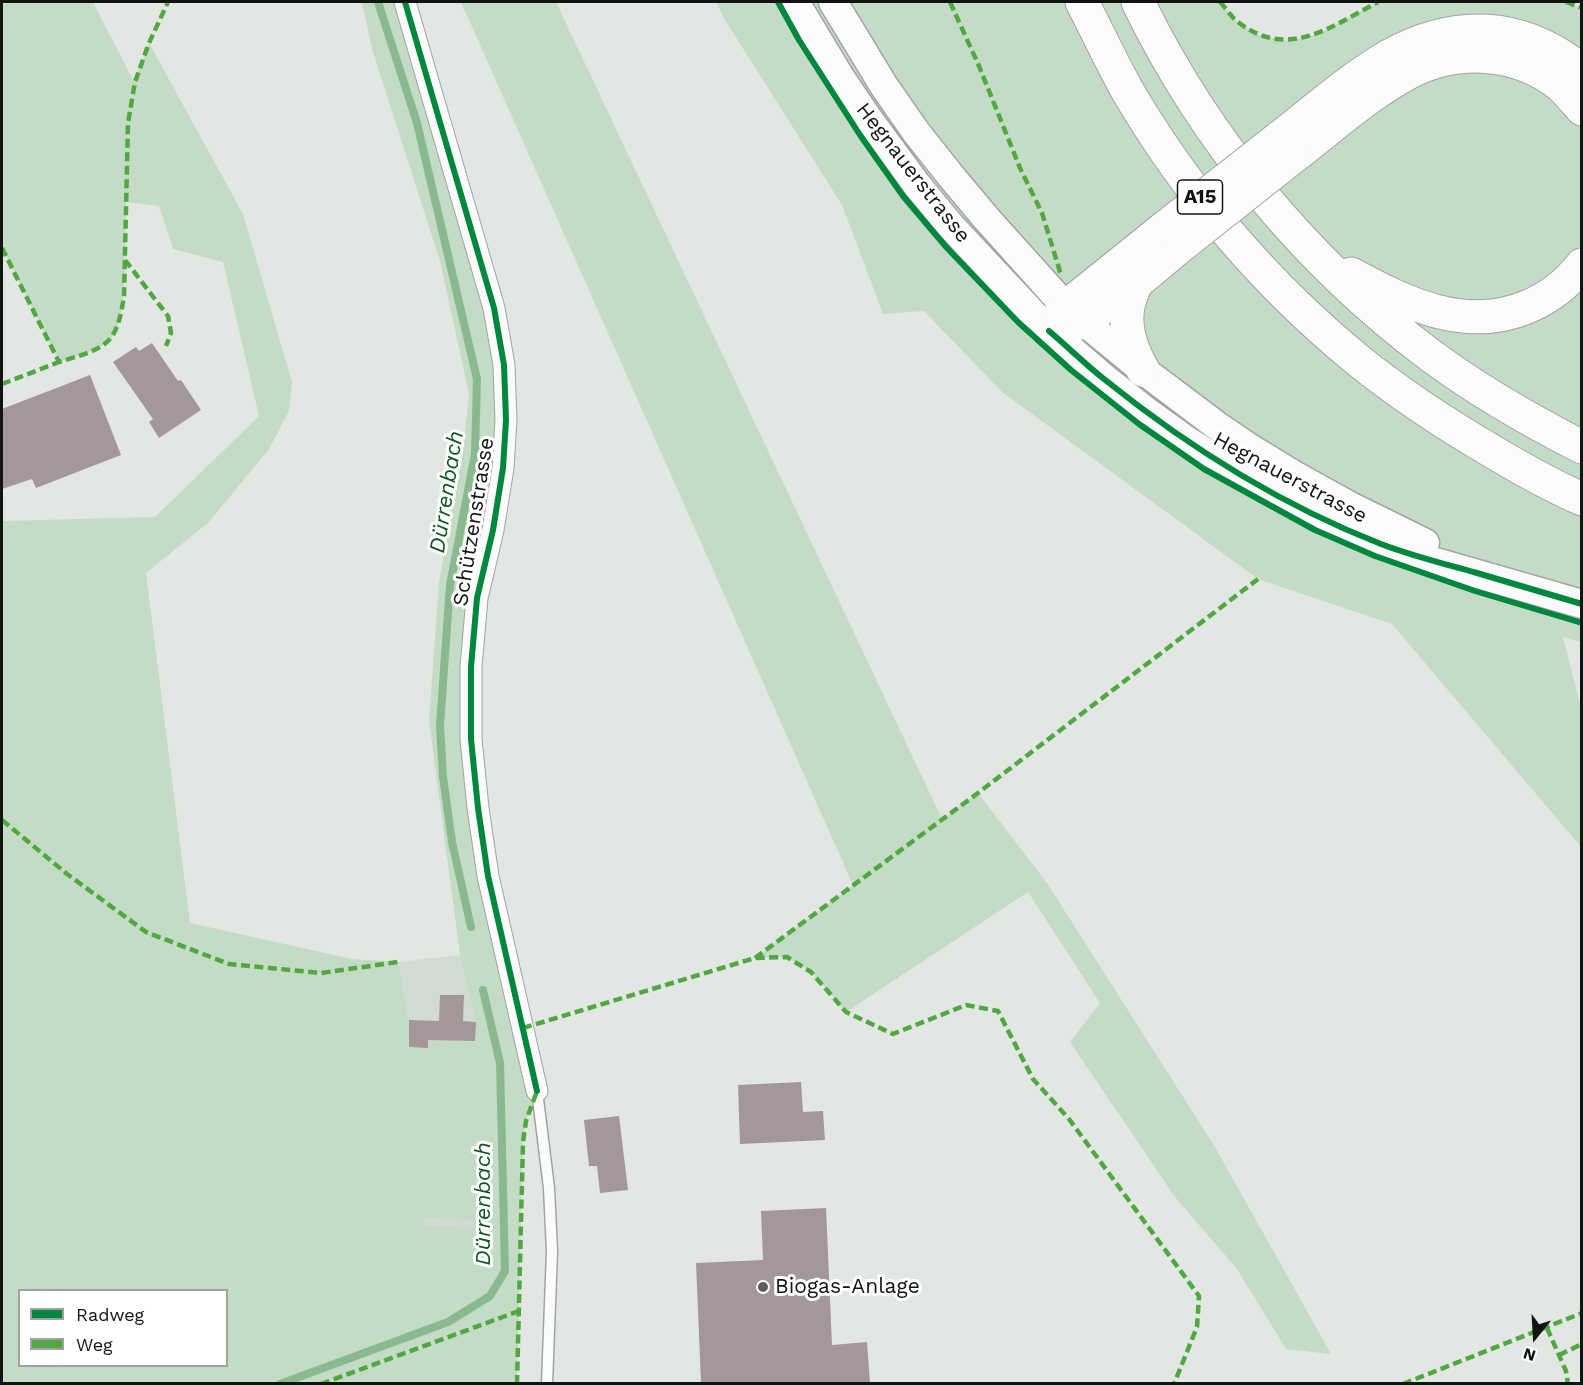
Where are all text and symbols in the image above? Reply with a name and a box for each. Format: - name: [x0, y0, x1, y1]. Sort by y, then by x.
- street label: Hegnauerstrasse: [850, 98, 976, 248]
- road number: A15: [1178, 180, 1222, 214]
- street label: Hegnauerstrasse: [1209, 427, 1371, 529]
- water label: Dürrenbach: [424, 429, 470, 555]
- street label: Schützenstrasse: [448, 436, 500, 608]
- water label: Dürrenbach: [471, 1142, 497, 1266]
- place label: Biogas-Anlage: [775, 1274, 920, 1300]
- marker: Biogas-Anlage: [756, 1280, 770, 1294]
- legend: [18, 1289, 228, 1367]
- text: Radweg: [76, 1304, 144, 1325]
- north arrow: [1505, 1307, 1565, 1367]
- text: Weg: [76, 1334, 113, 1355]
- text: N: [1521, 1344, 1538, 1365]

